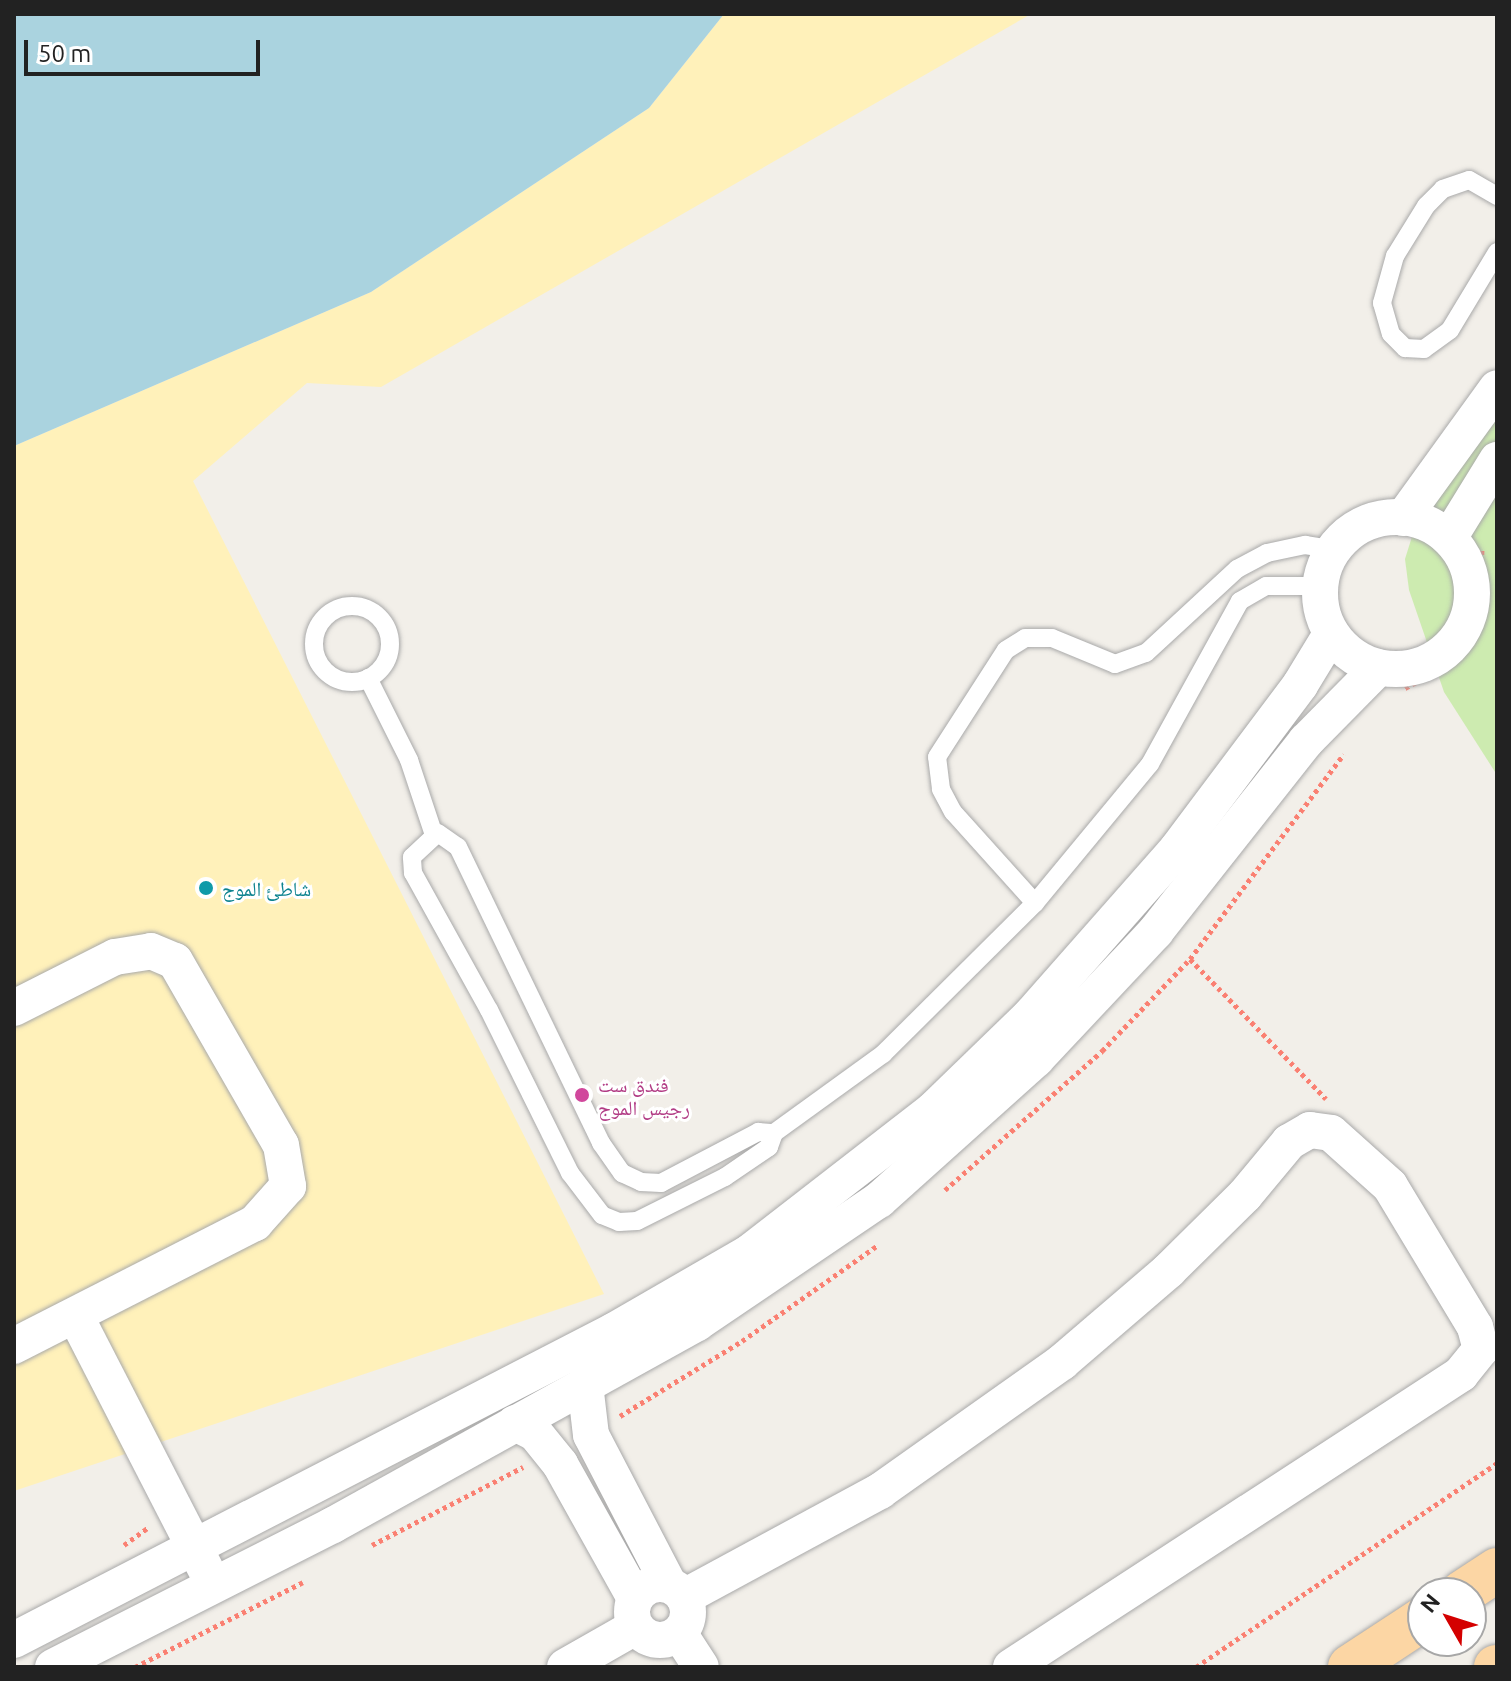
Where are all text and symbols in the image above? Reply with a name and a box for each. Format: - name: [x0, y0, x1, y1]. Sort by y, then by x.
- scale bar: [28, 24, 264, 74]
- text: 50 m: [38, 40, 91, 67]
- place label: شاطئ الموج: [222, 876, 311, 900]
- marker: شاطئ الموج: [197, 879, 215, 897]
- place label: فندق ست رجيس الموج: [598, 1072, 690, 1119]
- marker: فندق ست رجيس الموج: [573, 1086, 591, 1104]
- north arrow: [1407, 1577, 1487, 1657]
- text: N: [1415, 1589, 1444, 1617]

